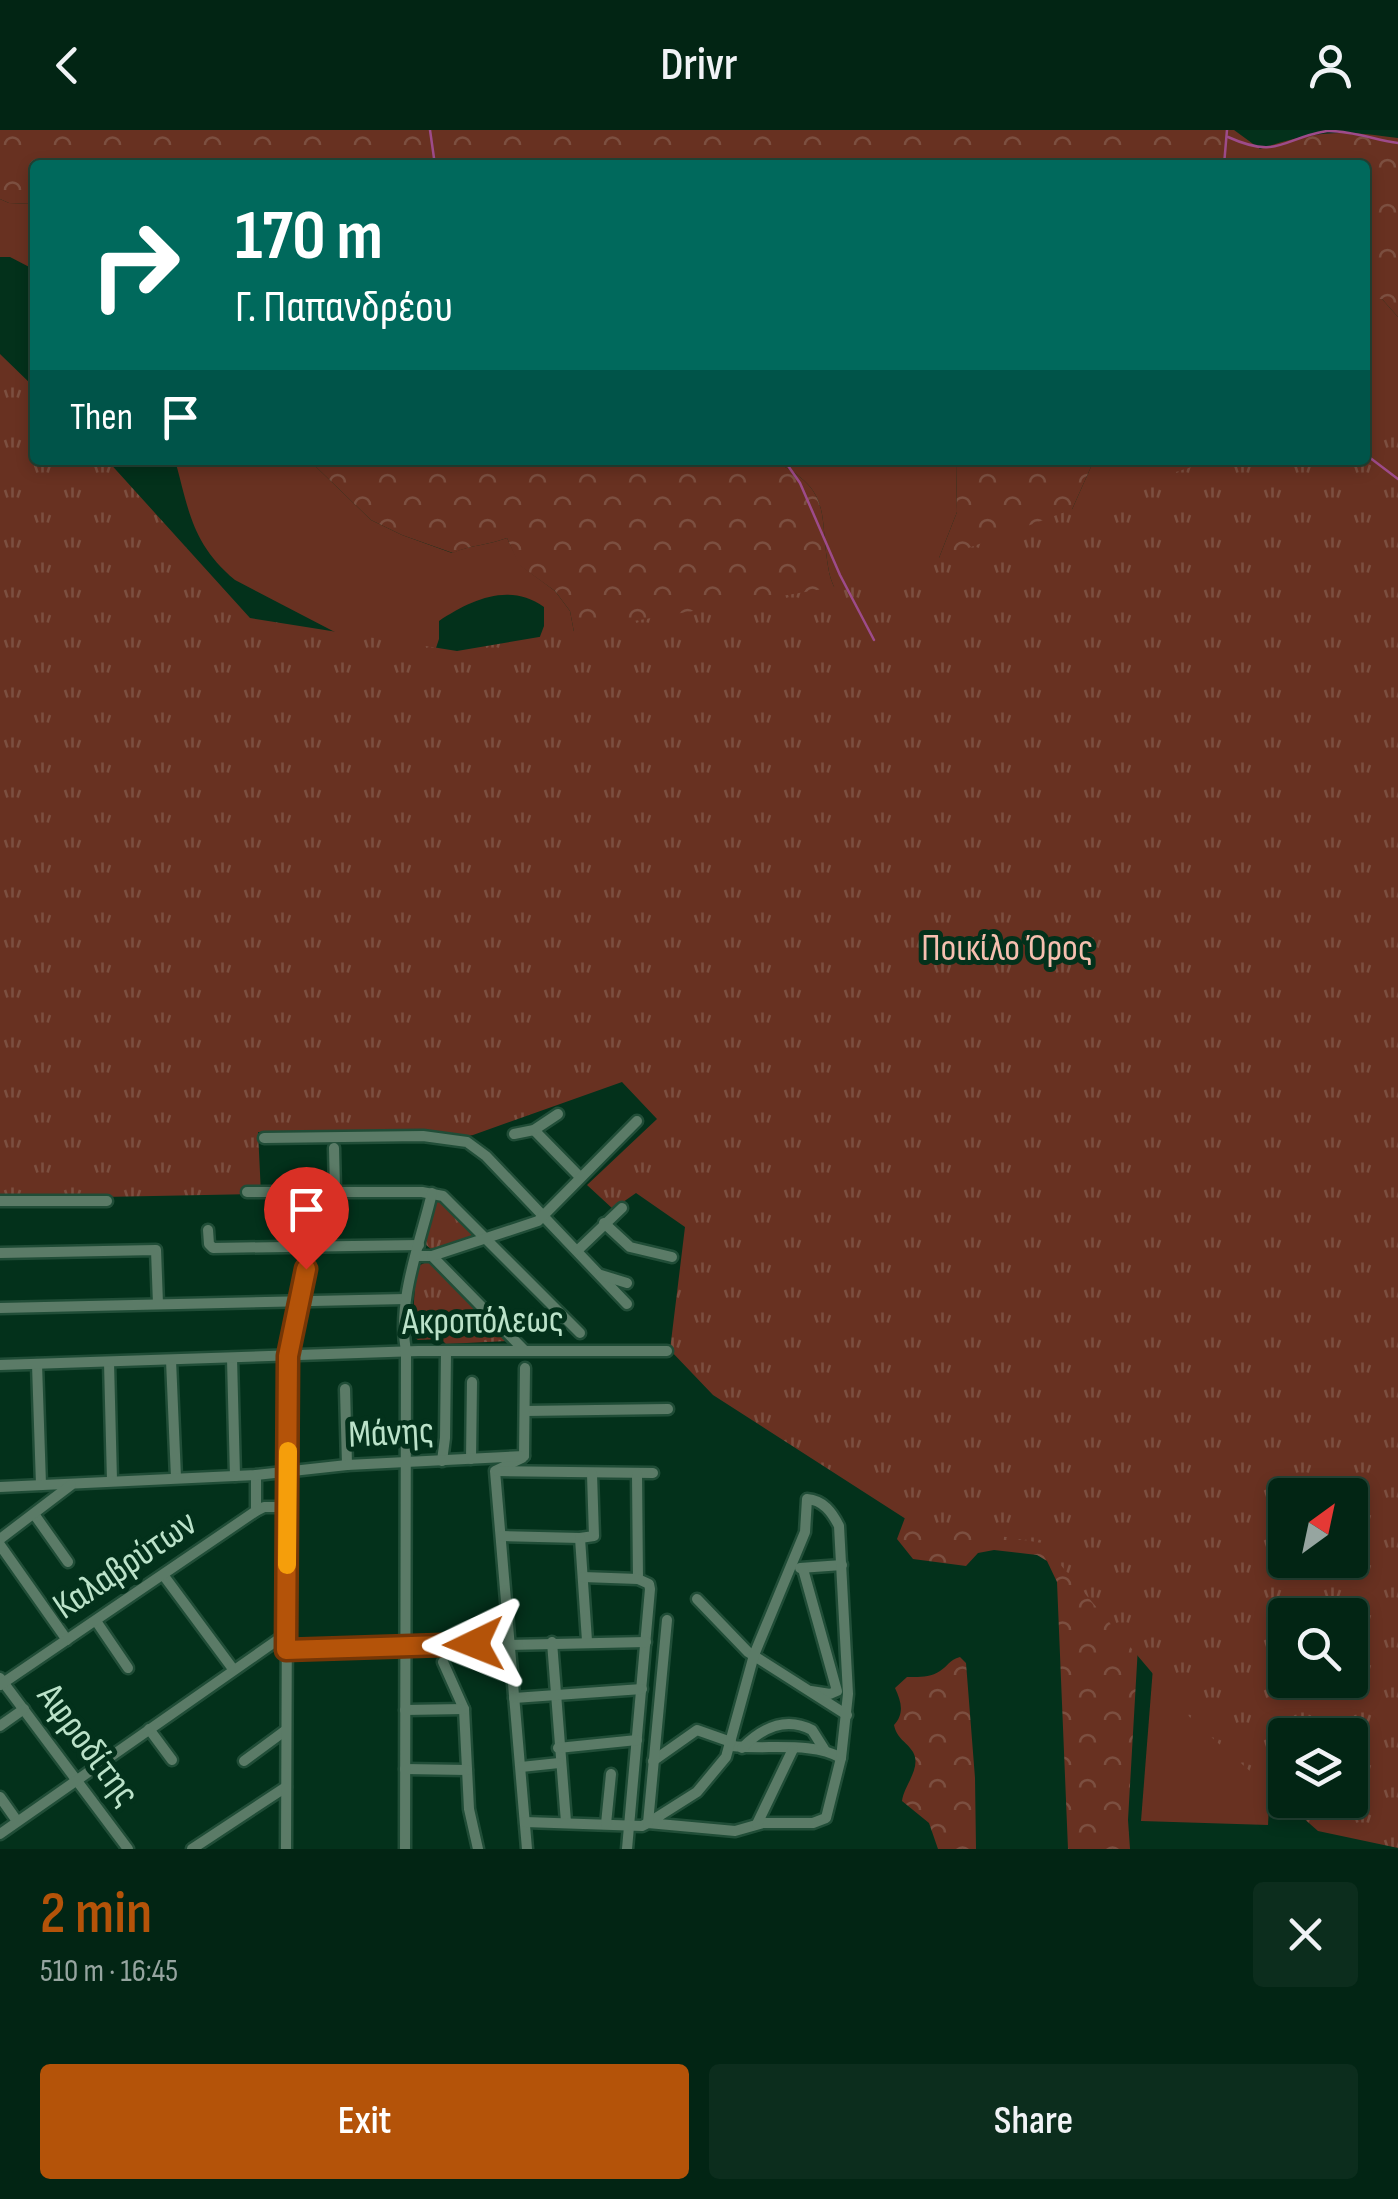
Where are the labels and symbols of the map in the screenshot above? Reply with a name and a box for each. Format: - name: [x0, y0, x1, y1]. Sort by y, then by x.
- park label: Ποικίλο Όρος: [921, 926, 1093, 971]
- pin: [264, 1167, 349, 1270]
- street label: Ακροπόλεως: [401, 1297, 564, 1345]
- street label: Μάνης: [347, 1408, 435, 1458]
- north arrow: [1268, 1478, 1368, 1578]
- street label: Καλαβρύτων: [45, 1501, 205, 1629]
- position arrow: [422, 1592, 526, 1696]
- street label: Αφροδίτης: [27, 1674, 149, 1815]

